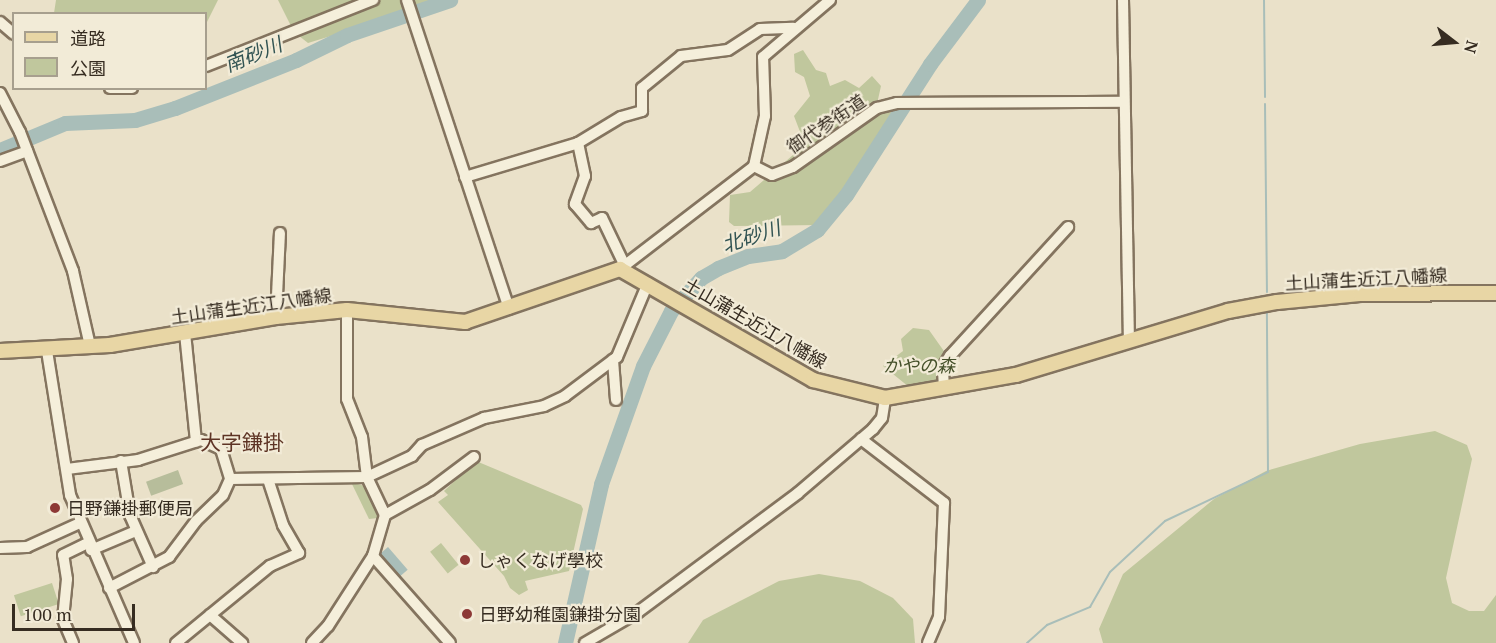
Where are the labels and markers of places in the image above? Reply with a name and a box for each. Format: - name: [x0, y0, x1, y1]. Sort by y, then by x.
- place label: 日野鎌掛郵便局: [67, 497, 193, 519]
- marker: 日野鎌掛郵便局: [48, 501, 62, 515]
- place label: しゃくなげ學校: [477, 549, 603, 571]
- marker: しゃくなげ學校: [458, 553, 472, 567]
- place label: 日野幼稚園鎌掛分園: [479, 603, 641, 625]
- marker: 日野幼稚園鎌掛分園: [460, 607, 474, 621]

